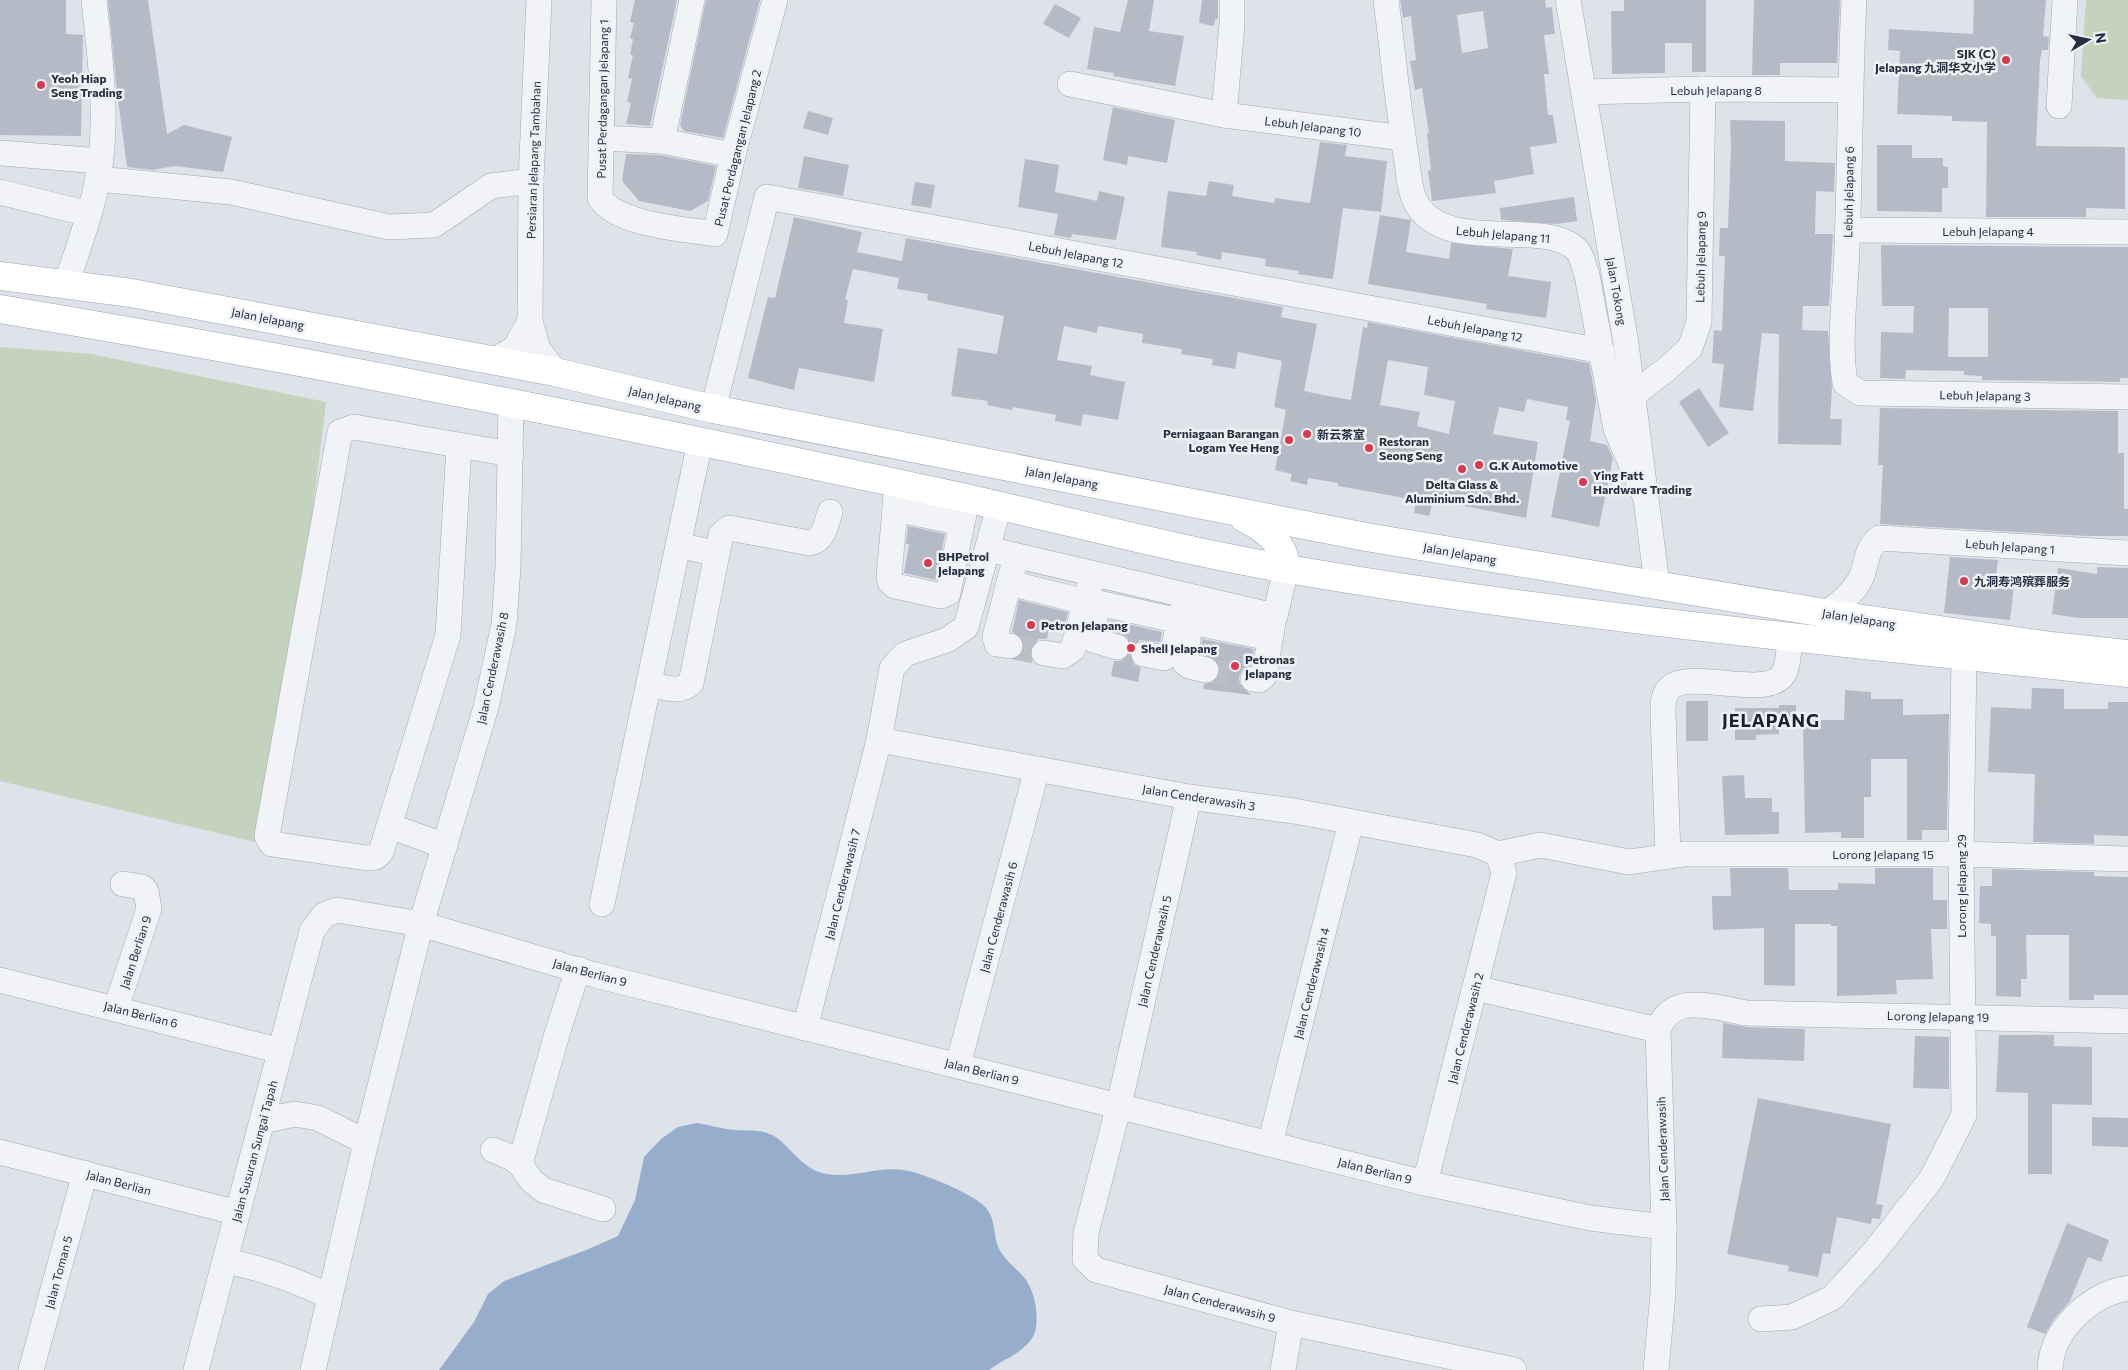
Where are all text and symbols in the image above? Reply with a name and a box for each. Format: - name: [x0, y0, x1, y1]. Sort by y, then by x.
- north arrow: [2063, 15, 2113, 65]
- street label: Pusat Perdagangan Jelapang 1: [594, 19, 611, 179]
- text: N: [2092, 31, 2111, 44]
- place label: SJK (C) Jelapang 九洞华文小学: [1875, 46, 1996, 75]
- marker: SJK (C) Jelapang 九洞华文小学: [2000, 54, 2012, 66]
- street label: Pusat Perdagangan Jelapang 2: [711, 68, 764, 228]
- place label: Yeoh Hiap Seng Trading: [51, 71, 123, 99]
- marker: Yeoh Hiap Seng Trading: [35, 79, 47, 91]
- street label: Persiaran Jelapang Tambahan: [523, 81, 544, 239]
- street label: Lebuh Jelapang 8: [1670, 83, 1762, 98]
- street label: Lebuh Jelapang 10: [1264, 113, 1362, 140]
- street label: Lebuh Jelapang 6: [1840, 146, 1857, 238]
- street label: Lebuh Jelapang 9: [1692, 211, 1709, 303]
- street label: Lebuh Jelapang 11: [1455, 223, 1551, 246]
- street label: Lebuh Jelapang 4: [1942, 224, 2034, 239]
- street label: Lebuh Jelapang 12: [1027, 238, 1125, 271]
- street label: Jalan Tokong: [1603, 256, 1630, 327]
- street label: Jalan Jelapang: [230, 304, 306, 333]
- street label: Lebuh Jelapang 12: [1426, 312, 1524, 345]
- street label: Jalan Jelapang: [627, 383, 703, 414]
- street label: Lebuh Jelapang 3: [1939, 387, 2031, 404]
- place label: Perniagaan Barangan Logam Yee Heng: [1163, 426, 1279, 454]
- place label: 新云茶室: [1317, 427, 1365, 441]
- marker: 新云茶室: [1301, 428, 1313, 440]
- marker: Perniagaan Barangan Logam Yee Heng: [1283, 434, 1295, 446]
- place label: Restoran Seong Seng: [1379, 434, 1443, 462]
- marker: Restoran Seong Seng: [1363, 442, 1375, 454]
- place label: G.K Automotive: [1489, 458, 1578, 472]
- marker: G.K Automotive: [1473, 459, 1485, 471]
- street label: Jalan Jelapang: [1024, 463, 1100, 492]
- marker: Delta Glass & Aluminium Sdn. Bhd.: [1456, 463, 1468, 475]
- place label: Ying Fatt Hardware Trading: [1593, 468, 1692, 496]
- marker: Ying Fatt Hardware Trading: [1577, 476, 1589, 488]
- place label: Delta Glass & Aluminium Sdn. Bhd.: [1405, 477, 1519, 505]
- street label: Lebuh Jelapang 1: [1965, 536, 2055, 557]
- street label: Jalan Jelapang: [1422, 540, 1498, 567]
- place label: BHPetrol Jelapang: [938, 549, 989, 578]
- marker: BHPetrol Jelapang: [922, 557, 934, 569]
- place label: 九洞寿鸿殡葬服务: [1974, 574, 2070, 588]
- marker: 九洞寿鸿殡葬服务: [1958, 575, 1970, 587]
- street label: Jalan Jelapang: [1821, 605, 1897, 632]
- street label: Jalan Cenderawasih 8: [473, 611, 512, 726]
- place label: Petron Jelapang: [1041, 618, 1128, 633]
- marker: Petron Jelapang: [1025, 619, 1037, 631]
- place label: Shell Jelapang: [1141, 641, 1217, 656]
- marker: Shell Jelapang: [1125, 642, 1137, 654]
- place label: Petronas Jelapang: [1245, 652, 1295, 681]
- marker: Petronas Jelapang: [1229, 660, 1241, 672]
- district label: JELAPANG: [1722, 709, 1820, 731]
- street label: Jalan Cenderawasih 3: [1141, 781, 1257, 814]
- street label: Jalan Cenderawasih 7: [821, 827, 864, 941]
- street label: Lorong Jelapang 29: [1954, 834, 1969, 938]
- street label: Lorong Jelapang 15: [1832, 847, 1934, 862]
- street label: Jalan Cenderawasih 6: [976, 860, 1021, 974]
- street label: Jalan Cenderawasih 5: [1134, 894, 1175, 1008]
- street label: Jalan Berlian 9: [117, 914, 154, 991]
- street label: Jalan Cenderawasih 4: [1290, 926, 1333, 1040]
- street label: Jalan Berlian 9: [551, 955, 629, 990]
- street label: Jalan Cenderawasih 2: [1444, 971, 1487, 1085]
- street label: Jalan Berlian 6: [102, 998, 180, 1031]
- street label: Lorong Jelapang 19: [1887, 1008, 1989, 1025]
- street label: Jalan Berlian 9: [943, 1055, 1021, 1088]
- street label: Jalan Susuran Sungai Tapah: [228, 1079, 281, 1224]
- street label: Jalan Cenderawasih: [1653, 1096, 1672, 1202]
- street label: Jalan Berlian 9: [1336, 1154, 1414, 1187]
- street label: Jalan Berlian: [85, 1167, 153, 1198]
- street label: Jalan Toman 5: [42, 1234, 75, 1310]
- street label: Jalan Cenderawasih 9: [1163, 1281, 1277, 1326]

